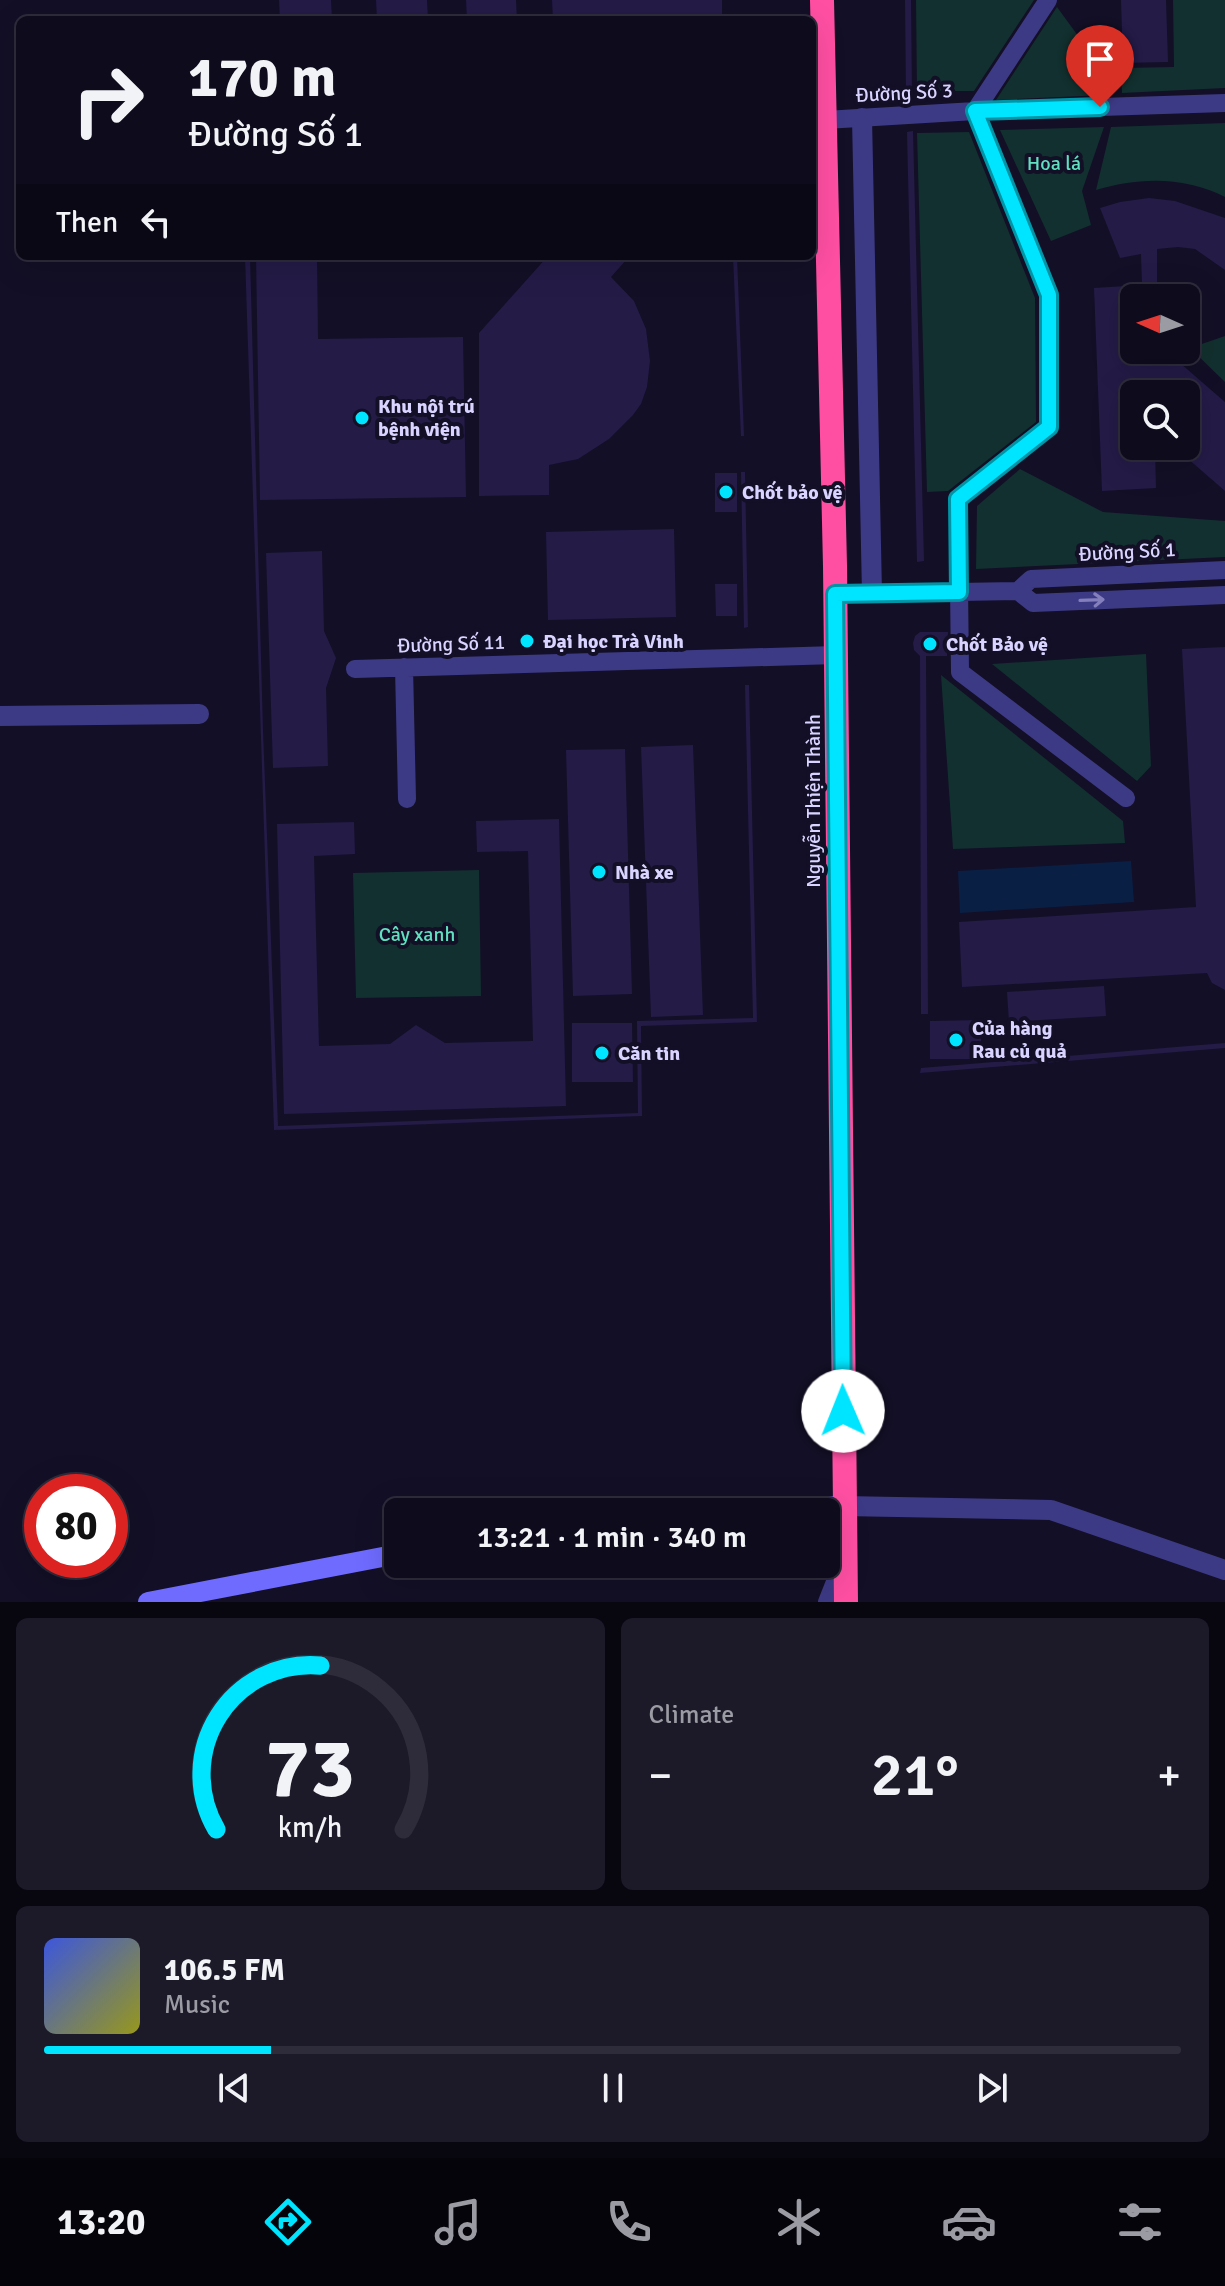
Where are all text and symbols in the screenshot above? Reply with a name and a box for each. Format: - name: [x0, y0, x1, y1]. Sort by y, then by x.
- pin: [1066, 25, 1134, 107]
- icon: arrive: [1078, 37, 1122, 81]
- text: 170 m: [188, 43, 336, 112]
- icon: right: [56, 48, 160, 152]
- street label: Đường Số 3: [855, 78, 953, 108]
- text: Đường Số 1: [188, 112, 363, 157]
- park label: Hoa lá: [1027, 151, 1081, 176]
- icon: left: [134, 200, 178, 244]
- text: Then: [56, 204, 118, 241]
- north arrow: [1120, 284, 1200, 364]
- map controls: [1120, 284, 1200, 460]
- button: search: [1120, 380, 1200, 460]
- place label: Khu nội trú bệnh viện: [378, 394, 475, 442]
- marker: Khu nội trú bệnh viện: [353, 409, 371, 427]
- place label: Chốt bảo vệ: [742, 480, 842, 505]
- marker: Chốt bảo vệ: [717, 483, 735, 501]
- street label: Đường Số 1: [1078, 537, 1176, 567]
- one-way arrow: [1078, 593, 1105, 608]
- place label: Đại học Trà Vinh: [543, 629, 684, 654]
- street label: Đường Số 11: [397, 630, 505, 658]
- marker: Đại học Trà Vinh: [518, 632, 536, 650]
- place label: Chốt Bảo vệ: [946, 632, 1048, 657]
- marker: Chốt Bảo vệ: [921, 635, 939, 653]
- street label: Nguyễn Thiện Thành: [801, 714, 826, 888]
- place label: Nhà xe: [615, 860, 674, 885]
- marker: Nhà xe: [590, 863, 608, 881]
- park label: Cây xanh: [379, 922, 455, 947]
- place label: Của hàng Rau củ quả: [972, 1016, 1067, 1064]
- marker: Của hàng Rau củ quả: [947, 1031, 965, 1049]
- place label: Căn tin: [618, 1041, 680, 1066]
- marker: Căn tin: [593, 1044, 611, 1062]
- position arrow: [801, 1369, 885, 1453]
- speed limit sign: 80: [24, 1474, 128, 1578]
- text: 13:21 · 1 min · 340 m: [477, 1519, 747, 1556]
- text: Climate: [649, 1699, 734, 1731]
- text: 73: [265, 1718, 355, 1820]
- text: 21°: [871, 1739, 959, 1813]
- text: −: [649, 1749, 672, 1803]
- text: +: [1157, 1749, 1181, 1803]
- text: km/h: [278, 1810, 343, 1845]
- text: 106.5 FM: [164, 1952, 285, 1989]
- text: Music: [164, 1989, 230, 2021]
- icon: previous: [212, 2066, 256, 2110]
- icon: pause: [591, 2066, 635, 2110]
- icon: next: [970, 2066, 1014, 2110]
- icon: directions: [260, 2194, 316, 2250]
- icon: music: [430, 2194, 486, 2250]
- icon: phone: [601, 2194, 657, 2250]
- icon: climate: [771, 2194, 827, 2250]
- icon: car: [941, 2194, 997, 2250]
- icon: filters: [1112, 2194, 1168, 2250]
- text: 13:20: [57, 2200, 146, 2245]

